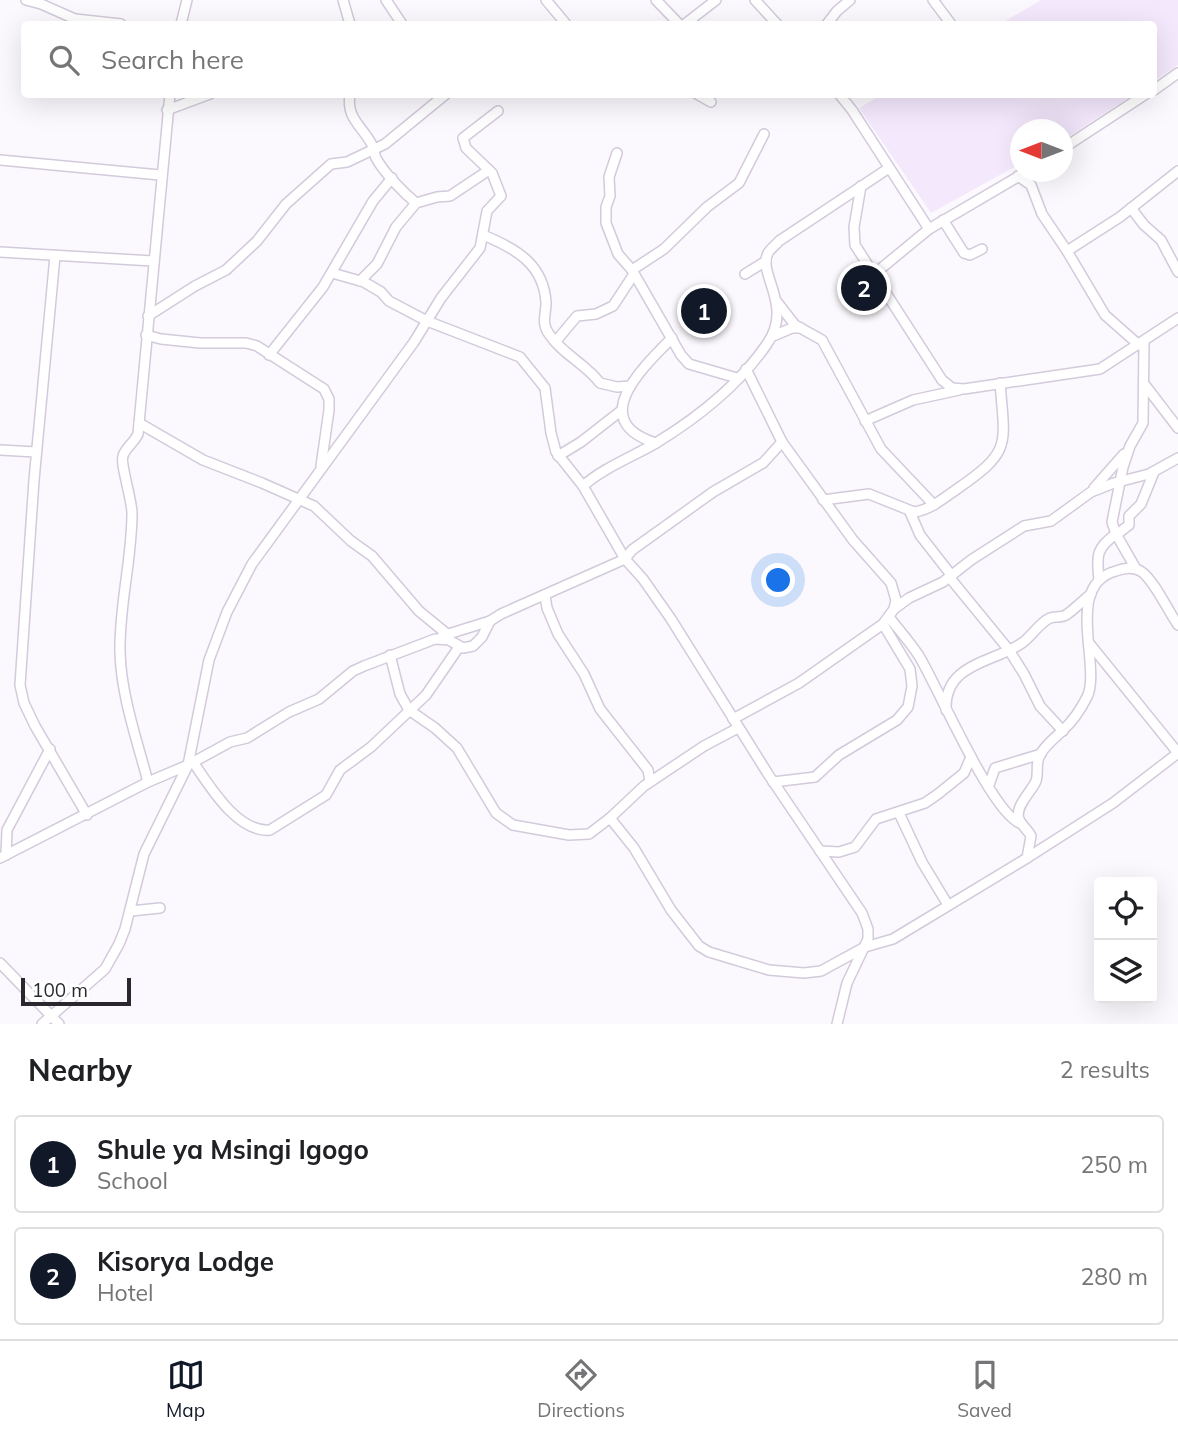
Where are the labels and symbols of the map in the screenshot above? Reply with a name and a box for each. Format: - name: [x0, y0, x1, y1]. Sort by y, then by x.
- north arrow: [1010, 119, 1073, 182]
- pin: 2: [841, 262, 887, 314]
- pin: 1: [681, 285, 727, 337]
- your location: [761, 563, 795, 597]
- scale bar: [21, 975, 131, 1007]

